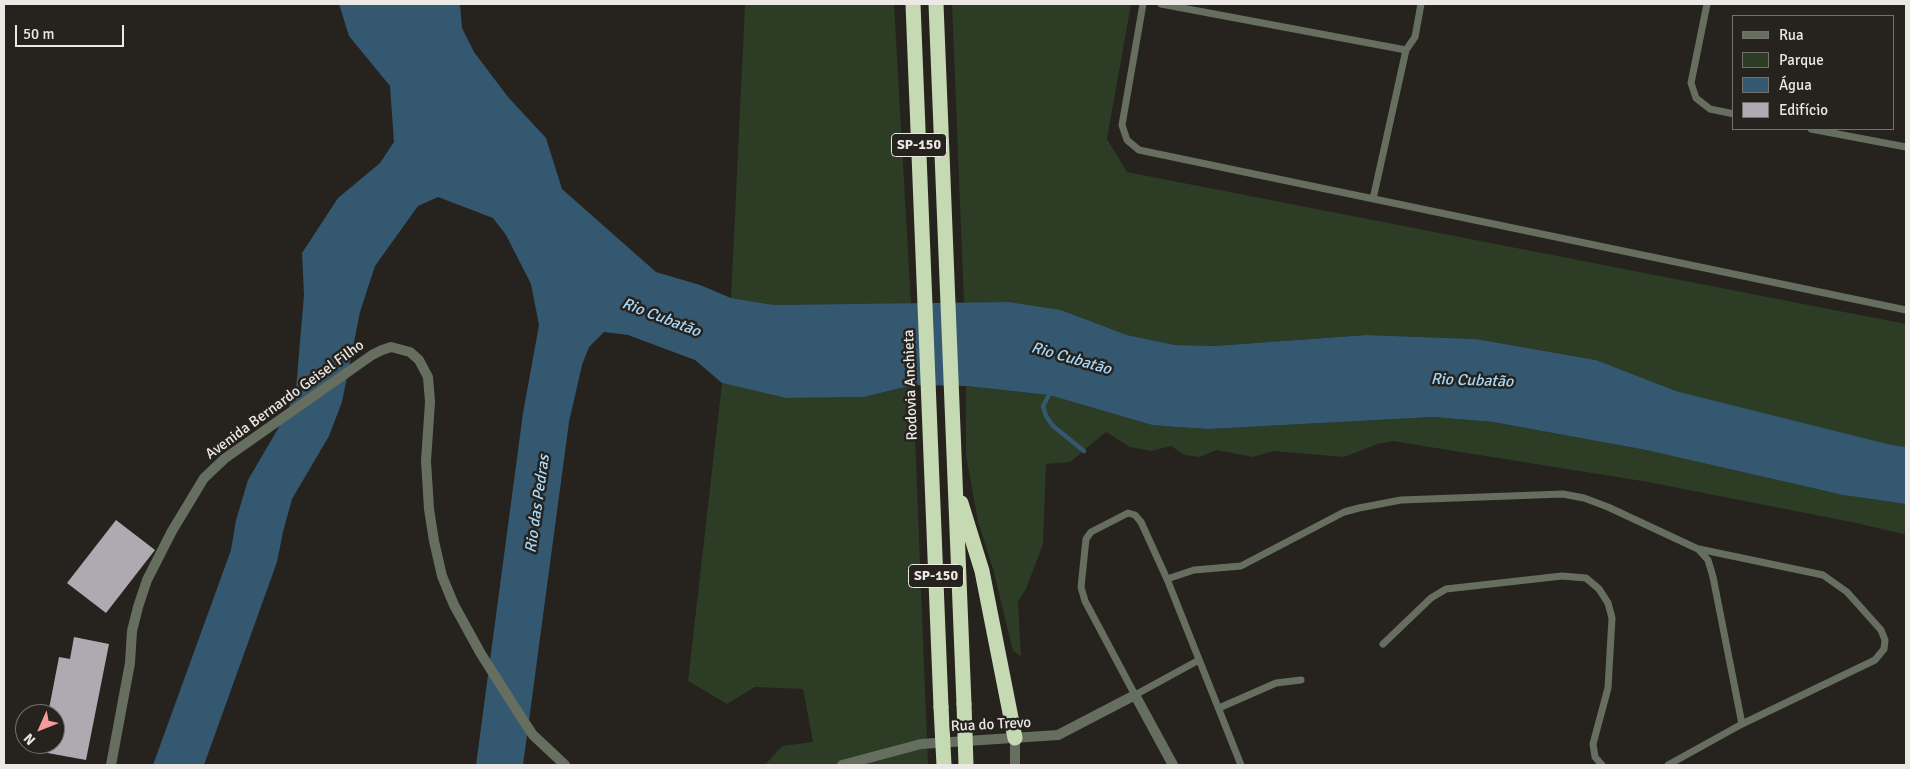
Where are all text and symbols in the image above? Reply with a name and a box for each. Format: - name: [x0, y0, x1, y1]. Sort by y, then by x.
- scale bar: [18, 15, 126, 47]
- legend: [1732, 15, 1895, 130]
- text: 50 m: [23, 25, 54, 43]
- text: Rua: [1779, 26, 1804, 44]
- text: Parque: [1779, 51, 1824, 69]
- text: Água: [1779, 76, 1812, 94]
- text: Edifício: [1779, 101, 1828, 119]
- road number: SP-150: [892, 134, 946, 156]
- water label: Rio Cubatão: [619, 294, 703, 342]
- street label: Rodovia Anchieta: [900, 329, 922, 441]
- street label: Avenida Bernardo Geisel Filho: [202, 336, 368, 464]
- water label: Rio Cubatão: [1029, 338, 1113, 380]
- water label: Rio Cubatão: [1430, 370, 1514, 392]
- water label: Rio das Pedras: [522, 454, 554, 554]
- road number: SP-150: [908, 564, 964, 588]
- north arrow: [15, 704, 65, 754]
- street label: Rua do Trevo: [950, 714, 1032, 736]
- text: N: [20, 730, 39, 748]

